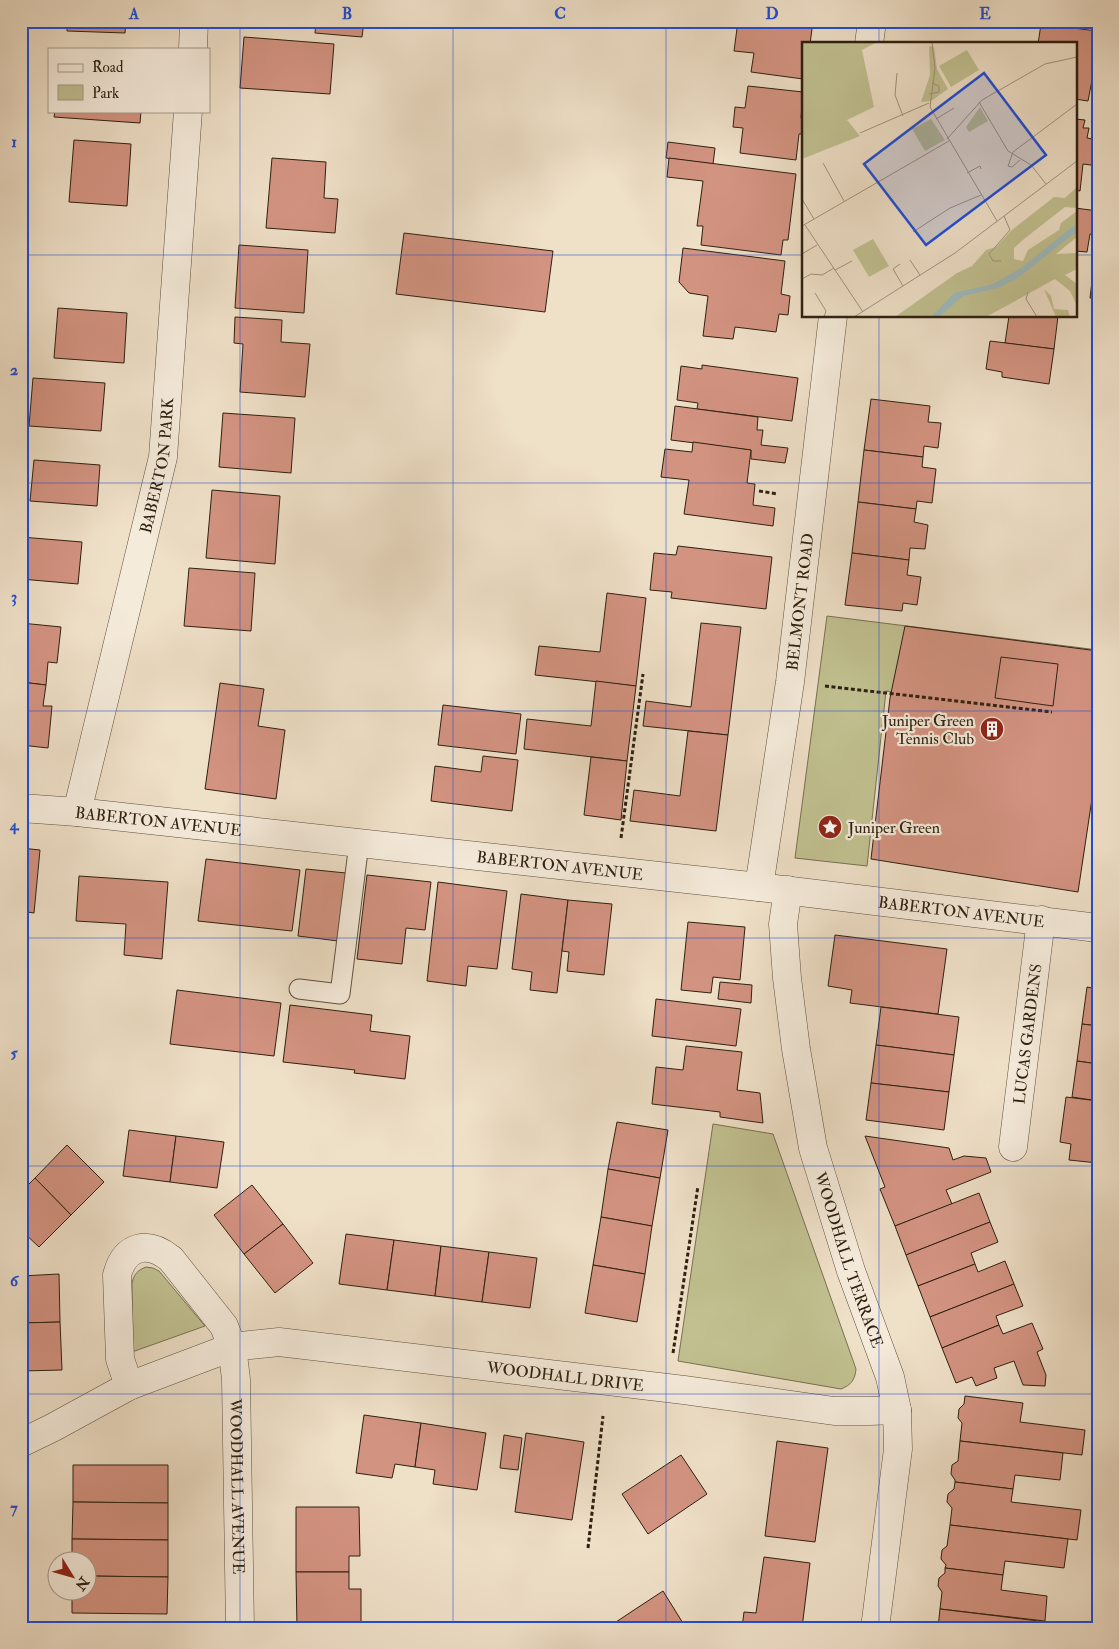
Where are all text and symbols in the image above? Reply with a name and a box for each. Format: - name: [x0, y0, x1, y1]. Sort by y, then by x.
- text: A: [128, 4, 140, 24]
- text: B: [342, 4, 352, 24]
- text: C: [554, 4, 566, 24]
- text: D: [765, 4, 779, 24]
- text: E: [979, 4, 991, 24]
- inset map: [802, 42, 1076, 318]
- legend: [48, 48, 210, 112]
- text: Road: [92, 58, 124, 77]
- text: Park: [92, 84, 119, 103]
- text: 1: [11, 132, 17, 152]
- text: 2: [10, 360, 18, 380]
- street label: BABERTON PARK: [136, 396, 178, 536]
- street label: BELMONT ROAD: [782, 532, 818, 672]
- text: 3: [11, 587, 17, 607]
- place label: Juniper Green Tennis Club: [881, 711, 974, 749]
- building icon: Juniper Green Tennis Club: [979, 716, 1005, 742]
- street label: BABERTON AVENUE: [74, 803, 243, 841]
- place icon: Juniper Green: [817, 814, 843, 840]
- text: 4: [9, 815, 20, 835]
- place label: Juniper Green: [847, 818, 940, 839]
- street label: BABERTON AVENUE: [476, 847, 644, 885]
- street label: BABERTON AVENUE: [877, 892, 1045, 932]
- street label: LUCAS GARDENS: [1009, 962, 1047, 1105]
- text: 5: [10, 1043, 18, 1063]
- street label: WOODHALL TERRACE: [810, 1169, 887, 1351]
- text: 6: [10, 1271, 20, 1291]
- street label: WOODHALL DRIVE: [485, 1358, 645, 1396]
- street label: WOODHALL AVENUE: [225, 1397, 248, 1574]
- text: 7: [10, 1498, 18, 1518]
- north arrow: [48, 1552, 98, 1602]
- text: N: [71, 1573, 93, 1594]

